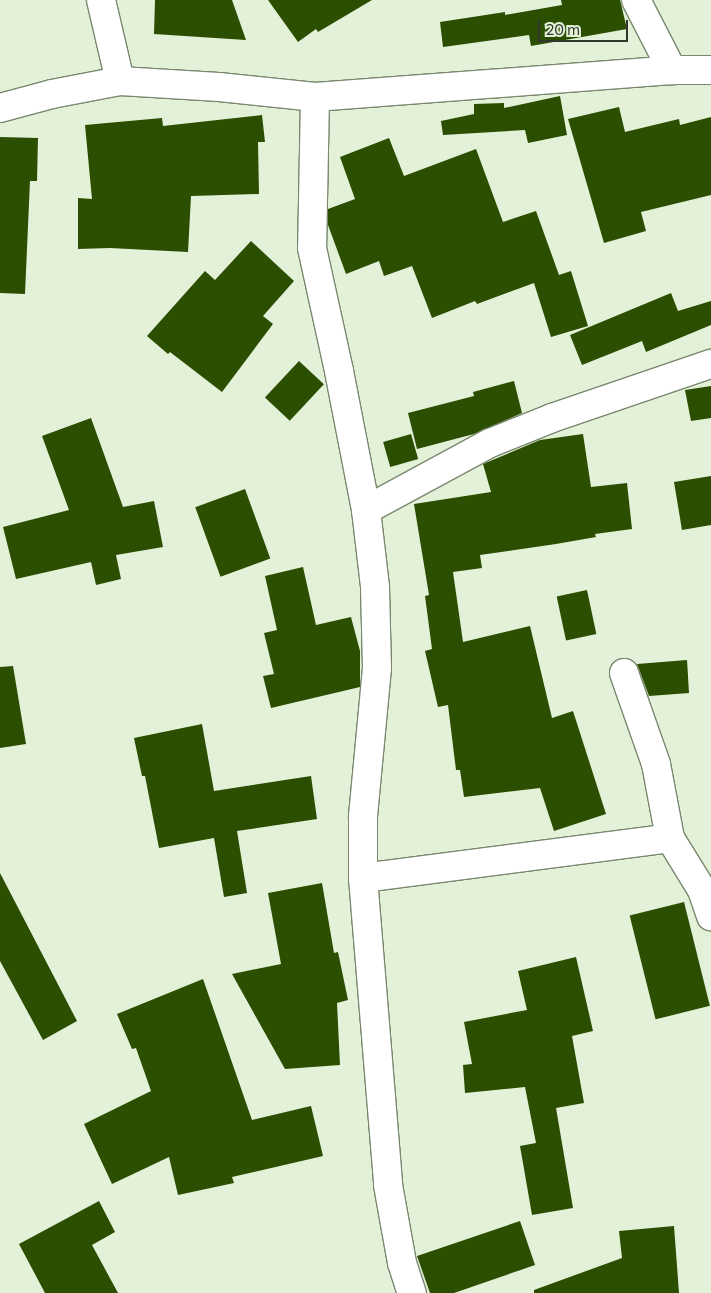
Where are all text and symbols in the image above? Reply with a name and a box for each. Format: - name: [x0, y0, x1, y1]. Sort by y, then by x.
- scale bar: [541, 10, 631, 42]
- text: 20 m: [546, 20, 580, 38]

